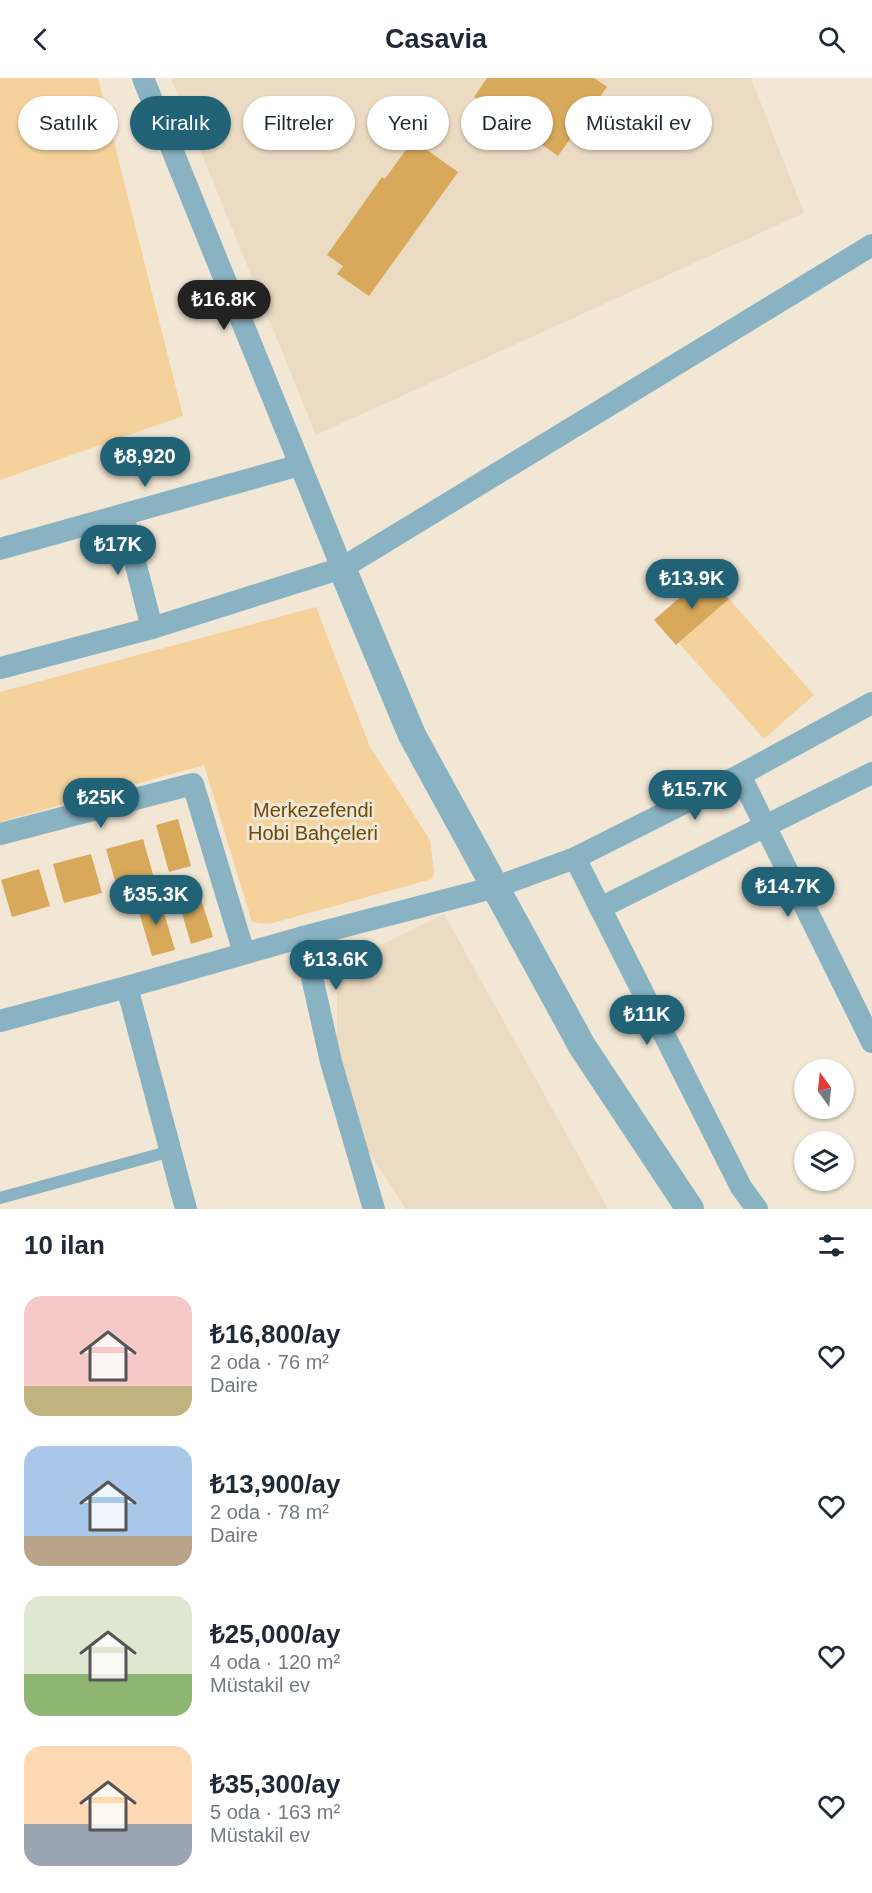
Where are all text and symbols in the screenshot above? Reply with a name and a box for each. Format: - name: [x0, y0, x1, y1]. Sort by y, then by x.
- icon: back: [24, 23, 57, 56]
- icon: search: [815, 23, 848, 56]
- text: Casavia: [385, 24, 487, 54]
- chip: Satılık: [18, 96, 118, 150]
- chip: Kiralık: [130, 96, 231, 150]
- chip: Filtreler: [243, 96, 355, 150]
- chip: Yeni: [367, 96, 449, 150]
- chip: Daire: [461, 96, 553, 150]
- chip: Müstakil ev: [565, 96, 712, 150]
- pin: ₺16.8K: [175, 280, 273, 331]
- text: ₺16.8K: [192, 288, 256, 310]
- pin: ₺8,920: [96, 437, 194, 488]
- text: ₺8,920: [114, 445, 176, 467]
- pin: ₺17K: [82, 525, 154, 576]
- text: ₺17K: [94, 533, 142, 555]
- pin: ₺13.9K: [643, 559, 741, 610]
- text: ₺13.9K: [660, 567, 724, 589]
- pin: ₺15.7K: [646, 770, 744, 821]
- pin: ₺25K: [65, 778, 137, 829]
- text: ₺15.7K: [663, 778, 727, 800]
- text: ₺25K: [77, 786, 125, 808]
- park label: Merkezefendi Hobi Bahçeleri: [248, 799, 378, 844]
- pin: ₺14.7K: [739, 867, 837, 918]
- pin: ₺35.3K: [107, 875, 205, 926]
- text: ₺14.7K: [756, 875, 820, 897]
- text: ₺35.3K: [124, 883, 188, 905]
- pin: ₺13.6K: [287, 940, 385, 991]
- text: ₺13.6K: [304, 948, 368, 970]
- pin: ₺11K: [611, 995, 683, 1046]
- text: ₺11K: [623, 1003, 671, 1025]
- north arrow: [794, 1059, 854, 1119]
- map controls: [794, 1059, 854, 1191]
- button: layers: [794, 1131, 854, 1191]
- icon: filters: [815, 1229, 848, 1262]
- text: 10 ilan: [24, 1230, 105, 1260]
- text: ₺16,800/ay: [210, 1319, 341, 1349]
- icon: home: [72, 1320, 144, 1392]
- icon: heart: [815, 1340, 848, 1373]
- text: 2 oda · 76 m²: [210, 1351, 329, 1373]
- text: Daire: [210, 1374, 258, 1396]
- text: ₺13,900/ay: [210, 1469, 341, 1499]
- icon: home: [72, 1470, 144, 1542]
- icon: heart: [815, 1490, 848, 1523]
- text: 2 oda · 78 m²: [210, 1501, 329, 1523]
- text: Daire: [210, 1524, 258, 1546]
- text: ₺25,000/ay: [210, 1619, 341, 1649]
- icon: home: [72, 1620, 144, 1692]
- icon: heart: [815, 1640, 848, 1673]
- text: 4 oda · 120 m²: [210, 1651, 340, 1673]
- text: Müstakil ev: [210, 1674, 310, 1696]
- text: ₺35,300/ay: [210, 1769, 341, 1799]
- icon: home: [72, 1770, 144, 1842]
- icon: heart: [815, 1790, 848, 1823]
- text: 5 oda · 163 m²: [210, 1801, 340, 1823]
- text: Müstakil ev: [210, 1824, 310, 1846]

